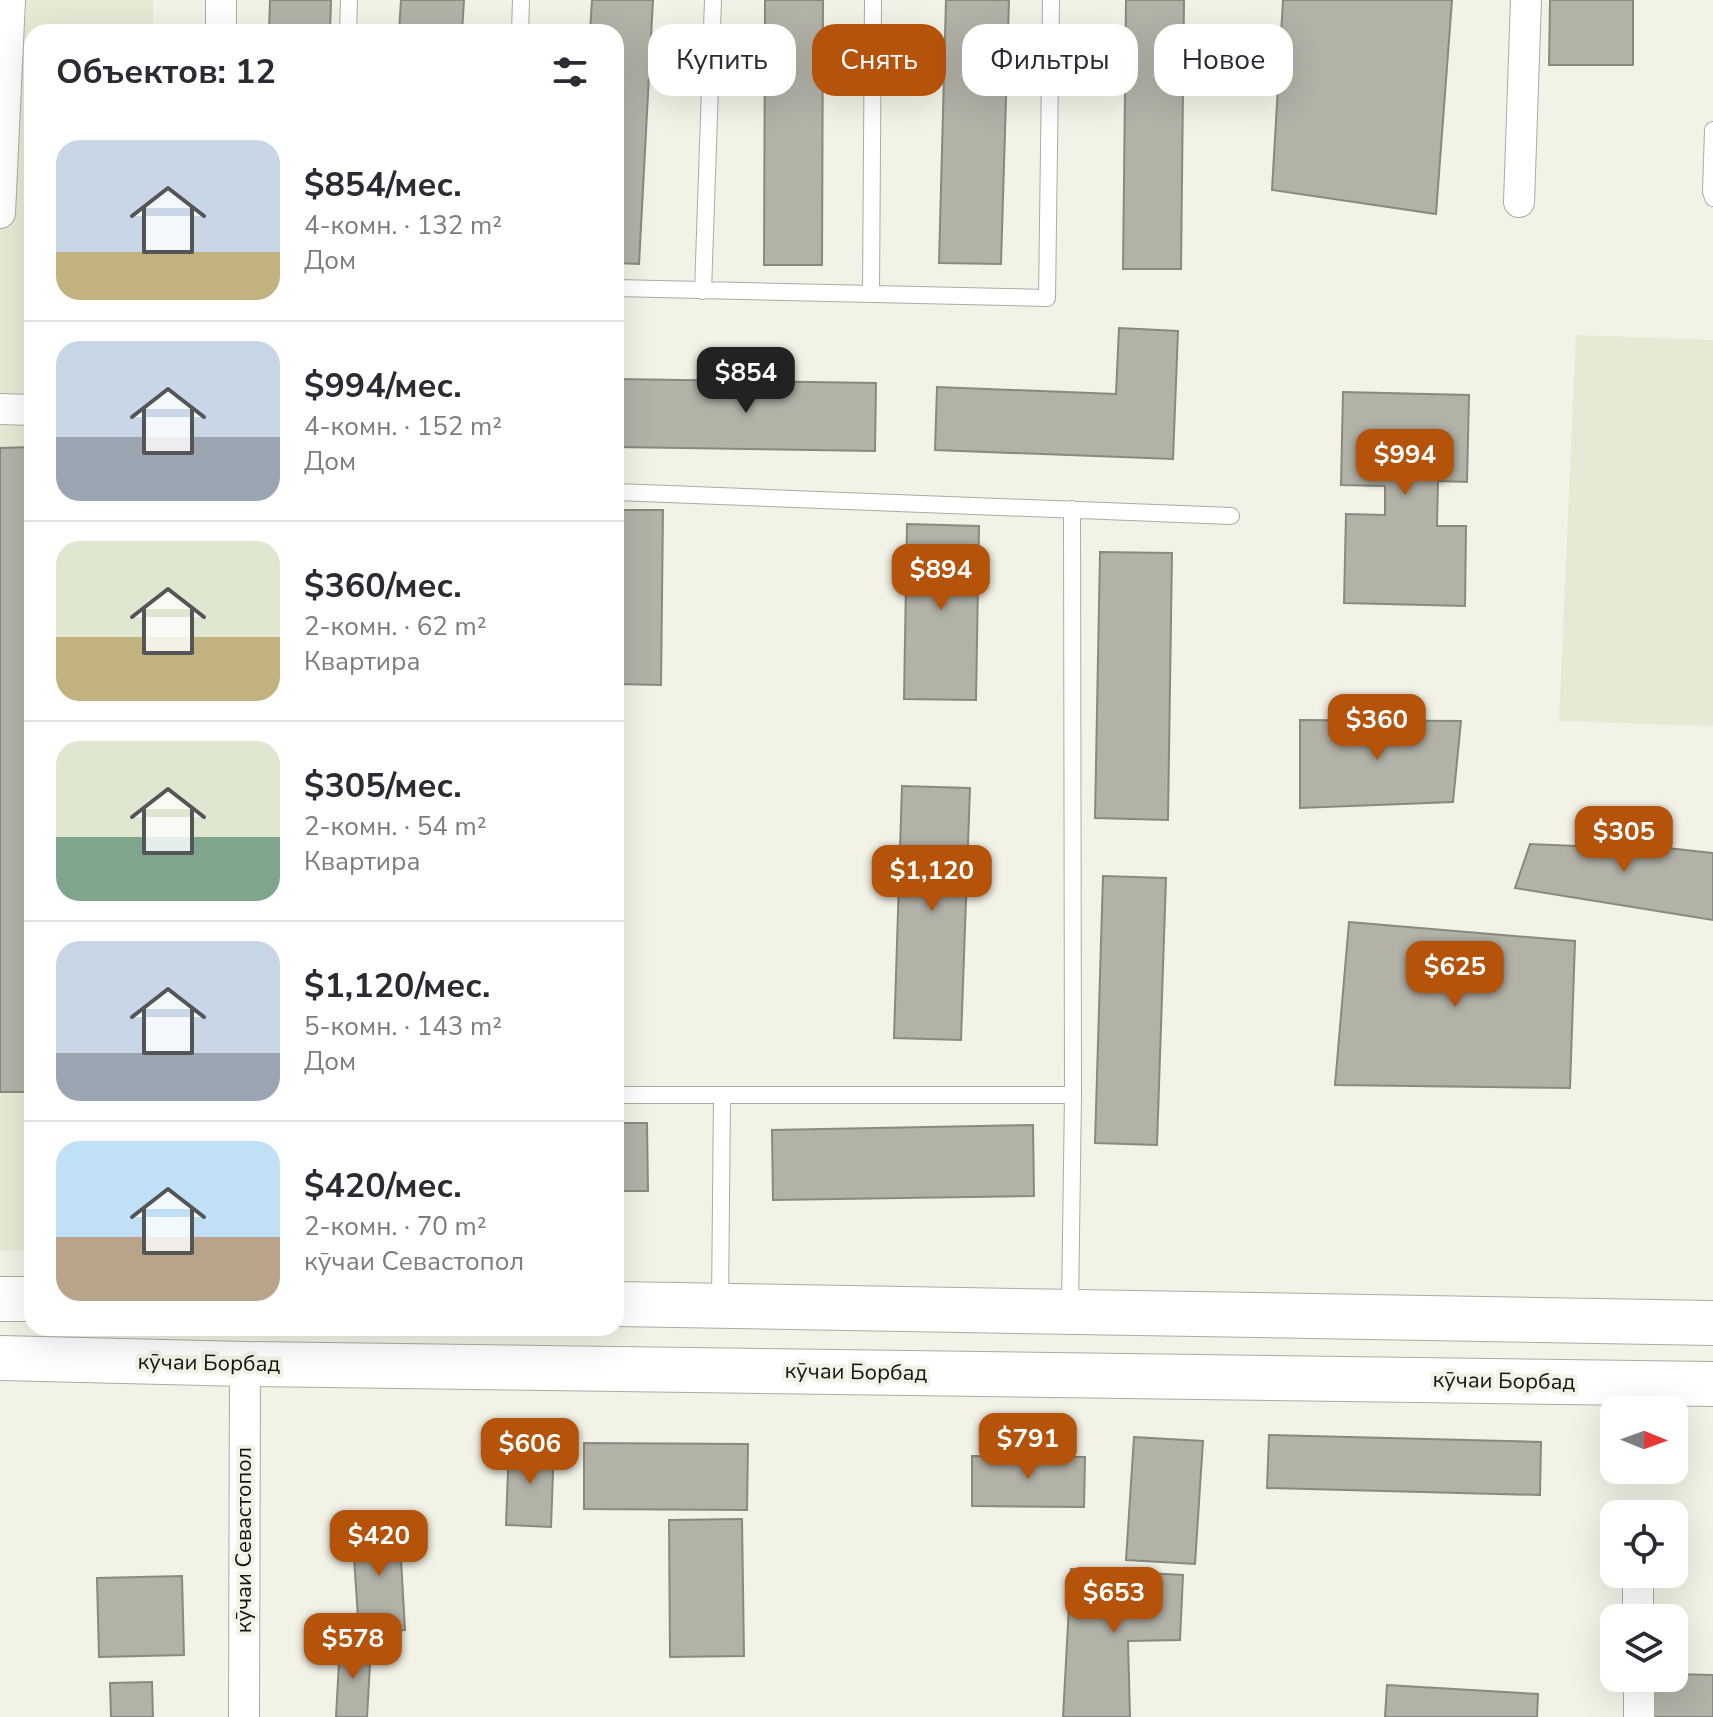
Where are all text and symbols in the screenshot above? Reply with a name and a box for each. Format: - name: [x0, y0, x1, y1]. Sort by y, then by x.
- chip: Купить: [648, 24, 796, 96]
- chip: Снять: [812, 24, 946, 96]
- chip: Фильтры: [962, 24, 1138, 96]
- chip: Новое: [1154, 24, 1293, 96]
- text: Объектов: 12: [56, 49, 276, 95]
- icon: filters: [548, 50, 592, 94]
- text: $854/мес.: [304, 162, 462, 208]
- icon: home: [120, 172, 216, 268]
- text: 4-комн. · 132 m²: [304, 208, 502, 243]
- text: Дом: [304, 243, 356, 278]
- pin: $854: [699, 347, 793, 415]
- text: $854: [715, 355, 777, 390]
- text: $994/мес.: [304, 363, 462, 409]
- icon: home: [120, 373, 216, 469]
- text: 4-комн. · 152 m²: [304, 409, 502, 444]
- pin: $994: [1358, 429, 1452, 497]
- text: $994: [1374, 437, 1436, 472]
- text: Дом: [304, 444, 356, 479]
- pin: $894: [894, 544, 988, 612]
- text: $894: [910, 552, 972, 587]
- text: $360/мес.: [304, 563, 462, 609]
- icon: home: [120, 573, 216, 669]
- text: 2-комн. · 62 m²: [304, 609, 487, 644]
- text: Квартира: [304, 644, 420, 679]
- pin: $360: [1330, 694, 1424, 762]
- text: $360: [1346, 702, 1408, 737]
- text: $305/мес.: [304, 763, 462, 809]
- icon: home: [120, 773, 216, 869]
- pin: $305: [1577, 806, 1671, 874]
- text: 2-комн. · 54 m²: [304, 809, 487, 844]
- text: $305: [1593, 814, 1655, 849]
- text: Квартира: [304, 844, 420, 879]
- pin: $1,120: [867, 845, 997, 913]
- text: $1,120: [890, 853, 974, 888]
- pin: $625: [1408, 941, 1502, 1009]
- text: $625: [1424, 949, 1486, 984]
- text: $1,120/мес.: [304, 963, 491, 1009]
- icon: home: [120, 973, 216, 1069]
- text: 5-комн. · 143 m²: [304, 1009, 502, 1044]
- text: Дом: [304, 1044, 356, 1079]
- text: $420/мес.: [304, 1163, 462, 1209]
- icon: home: [120, 1173, 216, 1269]
- text: 2-комн. · 70 m²: [304, 1209, 487, 1244]
- text: кӯчаи Севастопол: [304, 1244, 524, 1279]
- street label: кӯчаи Борбад: [137, 1347, 281, 1379]
- street label: кӯчаи Борбад: [784, 1356, 928, 1388]
- street label: кӯчаи Борбад: [1432, 1365, 1576, 1397]
- north arrow: [1600, 1396, 1688, 1484]
- map controls: [1600, 1396, 1688, 1692]
- pin: $791: [981, 1413, 1075, 1481]
- pin: $606: [483, 1418, 577, 1486]
- text: $791: [997, 1421, 1059, 1456]
- text: $606: [499, 1426, 561, 1461]
- street label: кӯчаи Севастопол: [229, 1447, 259, 1633]
- button: locate: [1600, 1500, 1688, 1588]
- pin: $420: [332, 1510, 426, 1578]
- text: $420: [348, 1518, 410, 1553]
- pin: $653: [1067, 1567, 1161, 1635]
- text: $653: [1083, 1575, 1145, 1610]
- button: layers: [1600, 1604, 1688, 1692]
- pin: $578: [306, 1613, 400, 1681]
- text: $578: [322, 1621, 384, 1656]

